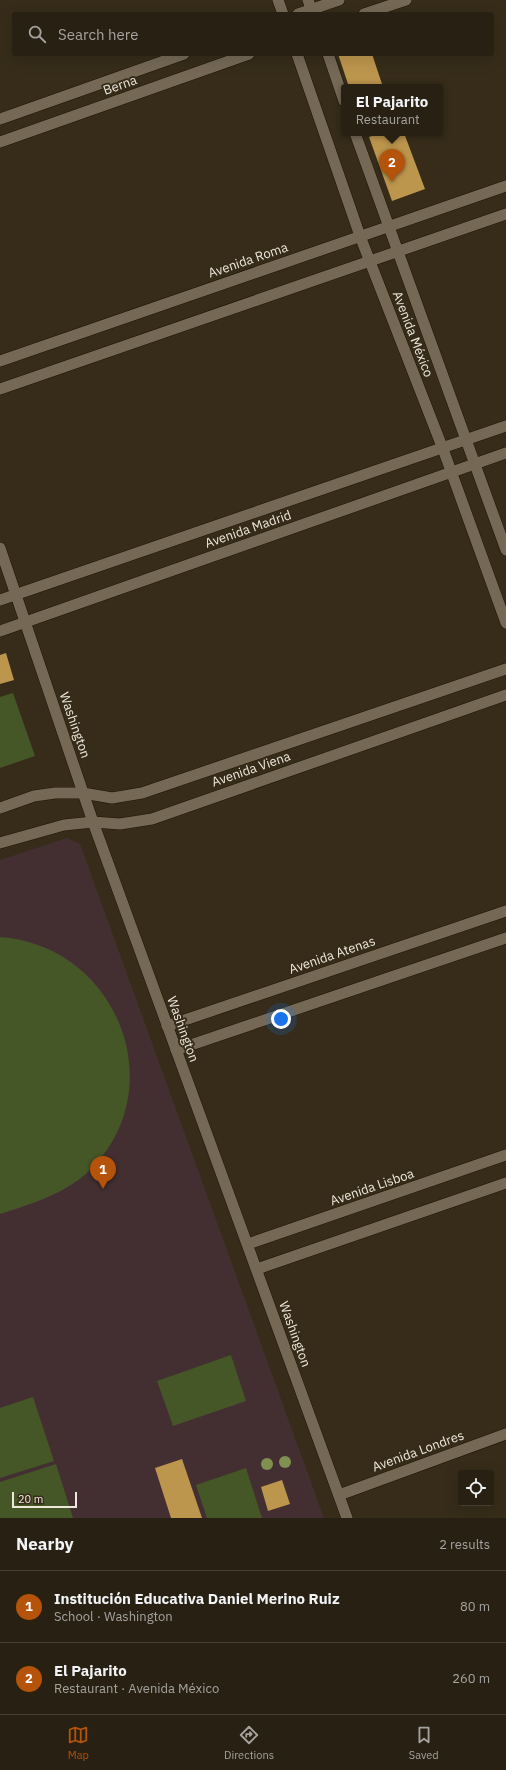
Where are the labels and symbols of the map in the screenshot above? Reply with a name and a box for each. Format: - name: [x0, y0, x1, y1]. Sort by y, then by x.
- street label: Berna: [101, 71, 139, 99]
- pin: 2: [379, 149, 405, 182]
- street label: Avenida Roma: [206, 238, 290, 282]
- street label: Avenida México: [389, 289, 437, 379]
- street label: Avenida Madrid: [203, 506, 293, 552]
- street label: Washington: [56, 690, 94, 760]
- street label: Avenida Viena: [209, 748, 293, 790]
- street label: Avenida Atenas: [287, 932, 377, 978]
- street label: Washington: [163, 994, 203, 1064]
- your location: [271, 1009, 291, 1029]
- pin: 1: [90, 1156, 116, 1189]
- street label: Avenida Lisboa: [328, 1165, 416, 1209]
- street label: Washington: [275, 1299, 315, 1369]
- street label: Avenida Londres: [370, 1427, 466, 1475]
- scale bar: [12, 1490, 77, 1509]

